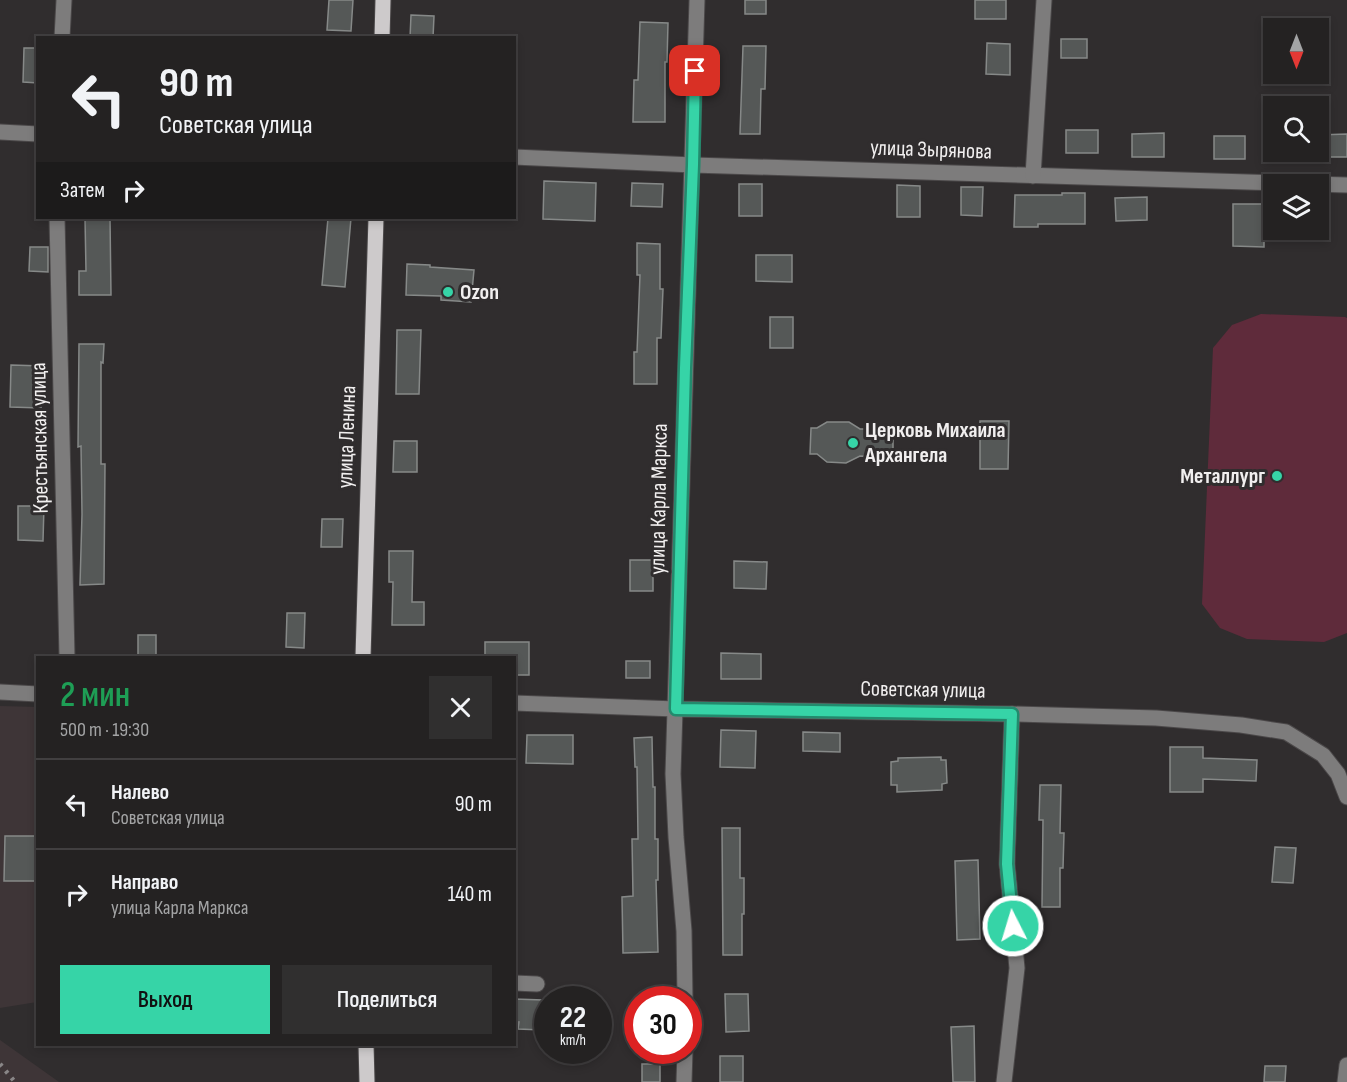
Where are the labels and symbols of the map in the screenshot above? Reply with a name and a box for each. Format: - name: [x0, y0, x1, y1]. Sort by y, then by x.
- north arrow: [1263, 18, 1329, 84]
- pin: [669, 45, 720, 96]
- street label: улица Зырянова: [870, 134, 992, 166]
- place label: Ozon: [460, 279, 499, 306]
- marker: Ozon: [441, 285, 455, 299]
- street label: Крестьянская улица: [25, 362, 55, 514]
- street label: улица Ленина: [332, 385, 362, 489]
- place label: Церковь Михаила Архангела: [864, 417, 1006, 469]
- street label: улица Карла Маркса: [644, 423, 674, 575]
- marker: Церковь Михаила Архангела: [846, 436, 860, 450]
- place label: Металлург: [1180, 463, 1265, 490]
- marker: Металлург: [1270, 469, 1284, 483]
- street label: Советская улица: [860, 675, 986, 705]
- position arrow: [981, 894, 1045, 958]
- speed limit sign: 30: [624, 986, 702, 1064]

